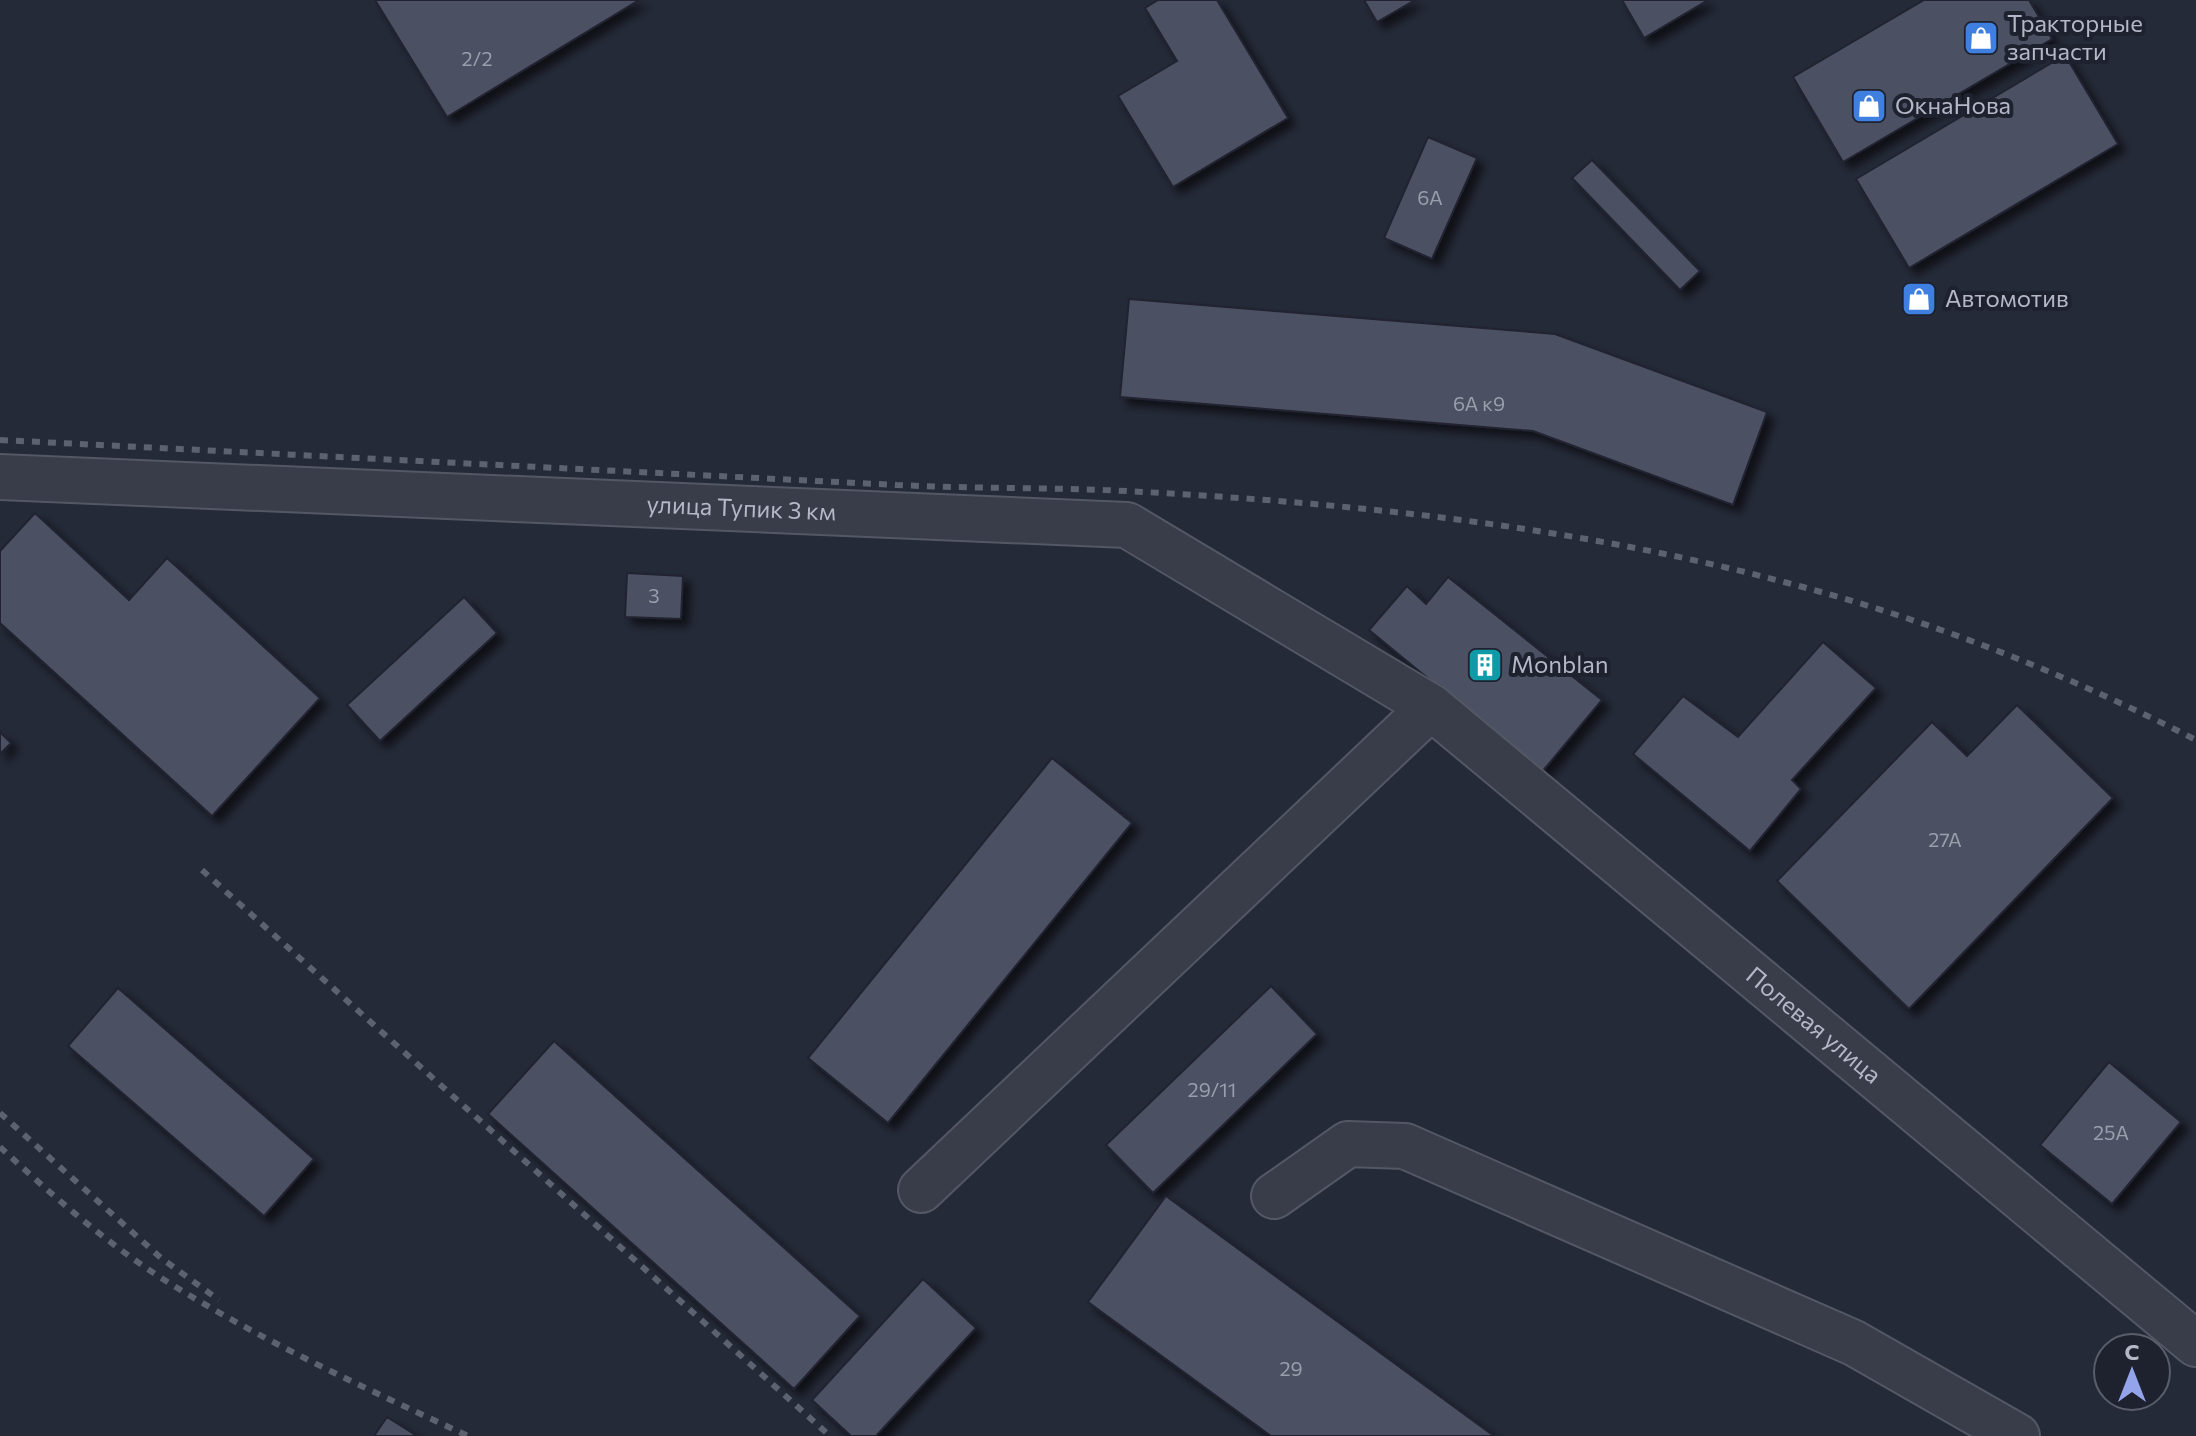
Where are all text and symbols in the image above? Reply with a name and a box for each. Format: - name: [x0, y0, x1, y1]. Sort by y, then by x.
- place label: Тракторные запчасти: [2007, 8, 2143, 65]
- shop icon: Тракторные запчасти: [1962, 19, 2000, 57]
- house number: 2/2: [461, 46, 493, 70]
- shop icon: ОкнаНова: [1850, 87, 1888, 125]
- place label: ОкнаНова: [1895, 90, 2011, 119]
- house number: 6А: [1417, 185, 1443, 209]
- shop icon: Автомотив: [1900, 280, 1938, 318]
- place label: Автомотив: [1945, 283, 2069, 312]
- house number: 6А к9: [1453, 391, 1505, 415]
- street label: улица Тупик 3 км: [646, 489, 837, 526]
- house number: 3: [648, 583, 660, 607]
- building icon: Monblan: [1466, 646, 1504, 684]
- place label: Monblan: [1511, 649, 1609, 678]
- house number: 27А: [1928, 827, 1962, 851]
- street label: Полевая улица: [1741, 960, 1888, 1089]
- house number: 29/11: [1188, 1077, 1236, 1101]
- house number: 25А: [2093, 1120, 2129, 1144]
- north arrow: [2092, 1332, 2172, 1412]
- text: С: [2124, 1338, 2140, 1365]
- house number: 29: [1279, 1356, 1303, 1380]

